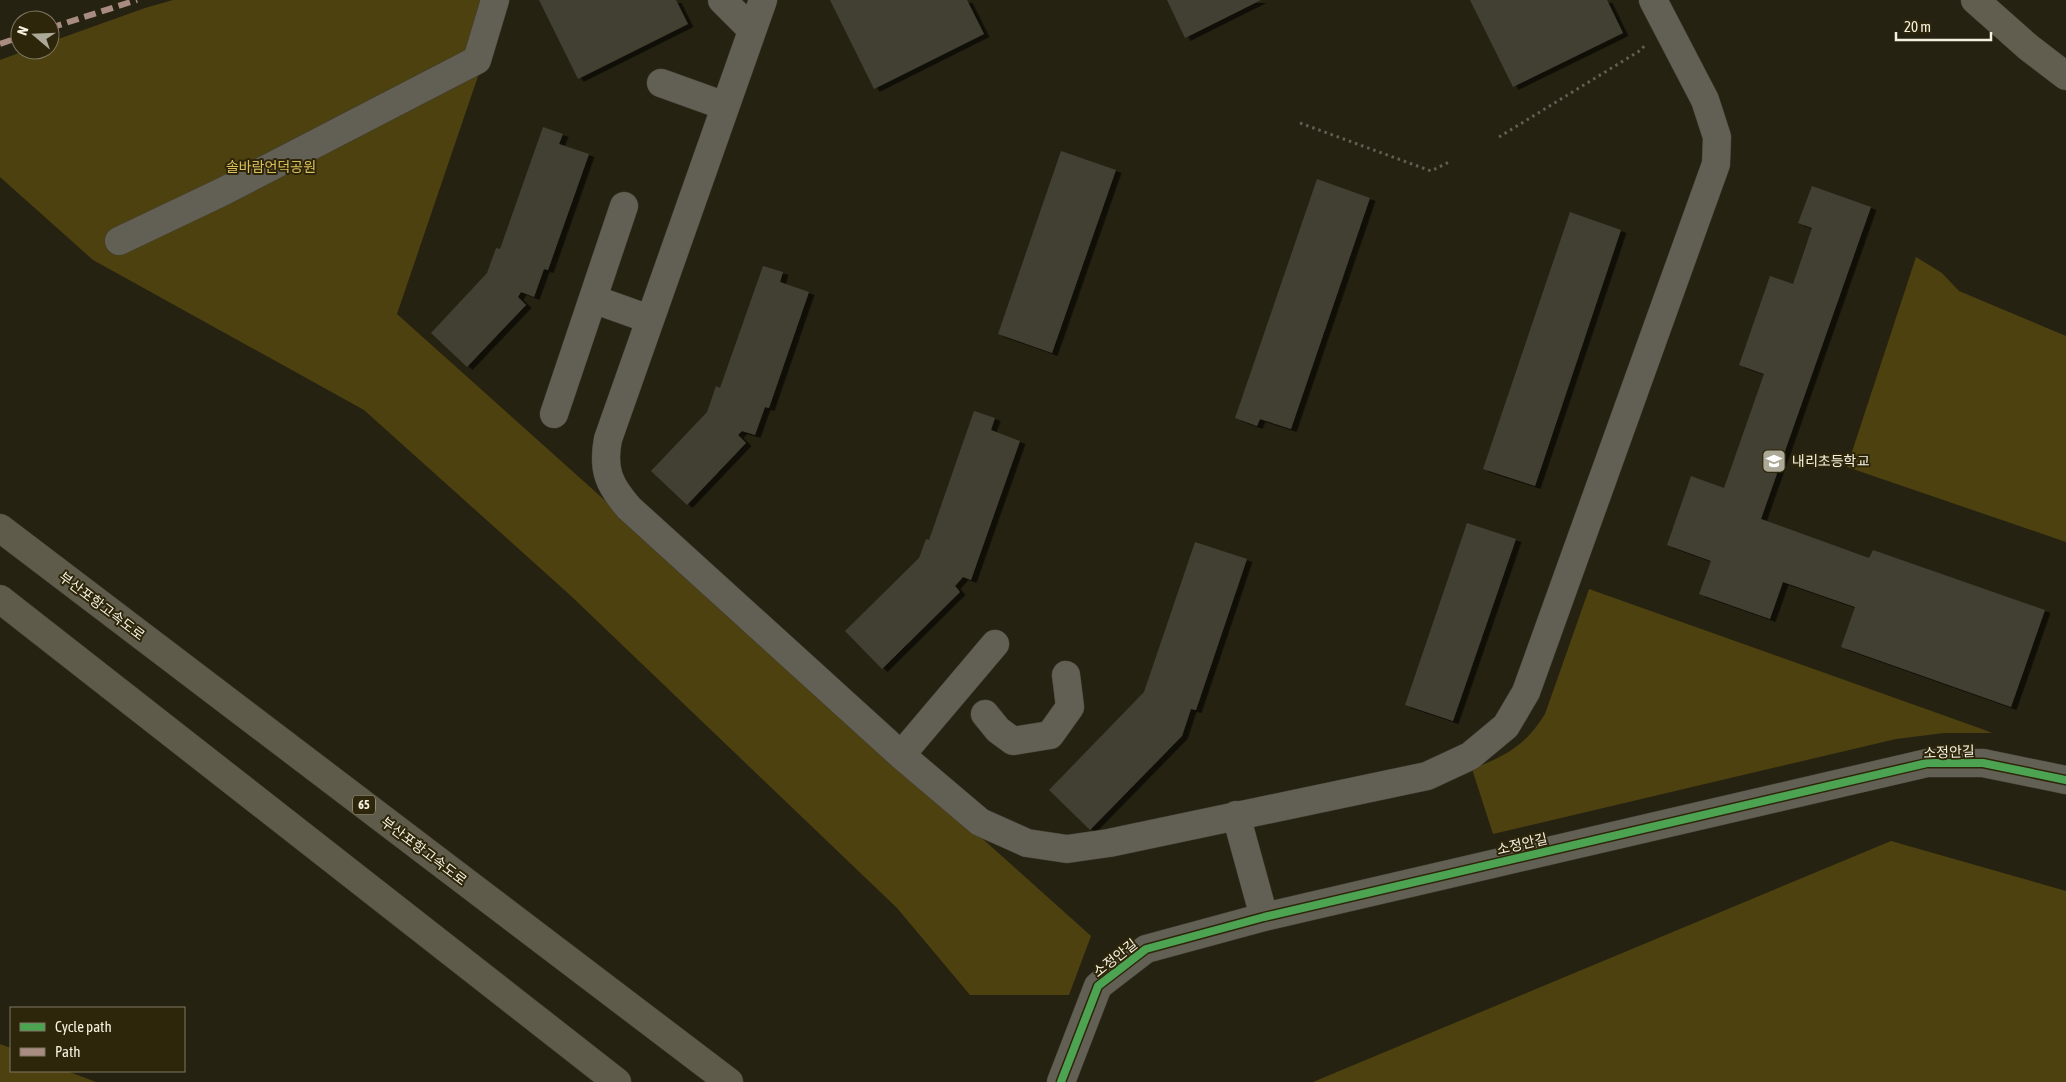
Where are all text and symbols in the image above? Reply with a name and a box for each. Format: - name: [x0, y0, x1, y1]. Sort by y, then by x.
- north arrow: [10, 10, 60, 60]
- scale bar: [1896, 10, 1991, 42]
- text: 20 m: [1904, 18, 1931, 35]
- text: N: [14, 24, 32, 37]
- park label: 솔바람언덕공원: [226, 159, 316, 175]
- school or university icon: 내리초등학교: [1761, 448, 1787, 474]
- place label: 내리초등학교: [1792, 453, 1869, 469]
- street label: 부산포항고속도로: [56, 569, 148, 643]
- street label: 소정안길: [1923, 743, 1975, 761]
- road number: 65: [353, 796, 375, 814]
- street label: 부산포항고속도로: [378, 814, 470, 888]
- street label: 소정안길: [1495, 830, 1549, 858]
- street label: 소정안길: [1090, 936, 1140, 980]
- legend: [10, 1007, 185, 1072]
- text: Cycle path: [55, 1018, 112, 1035]
- text: Path: [55, 1043, 81, 1060]

